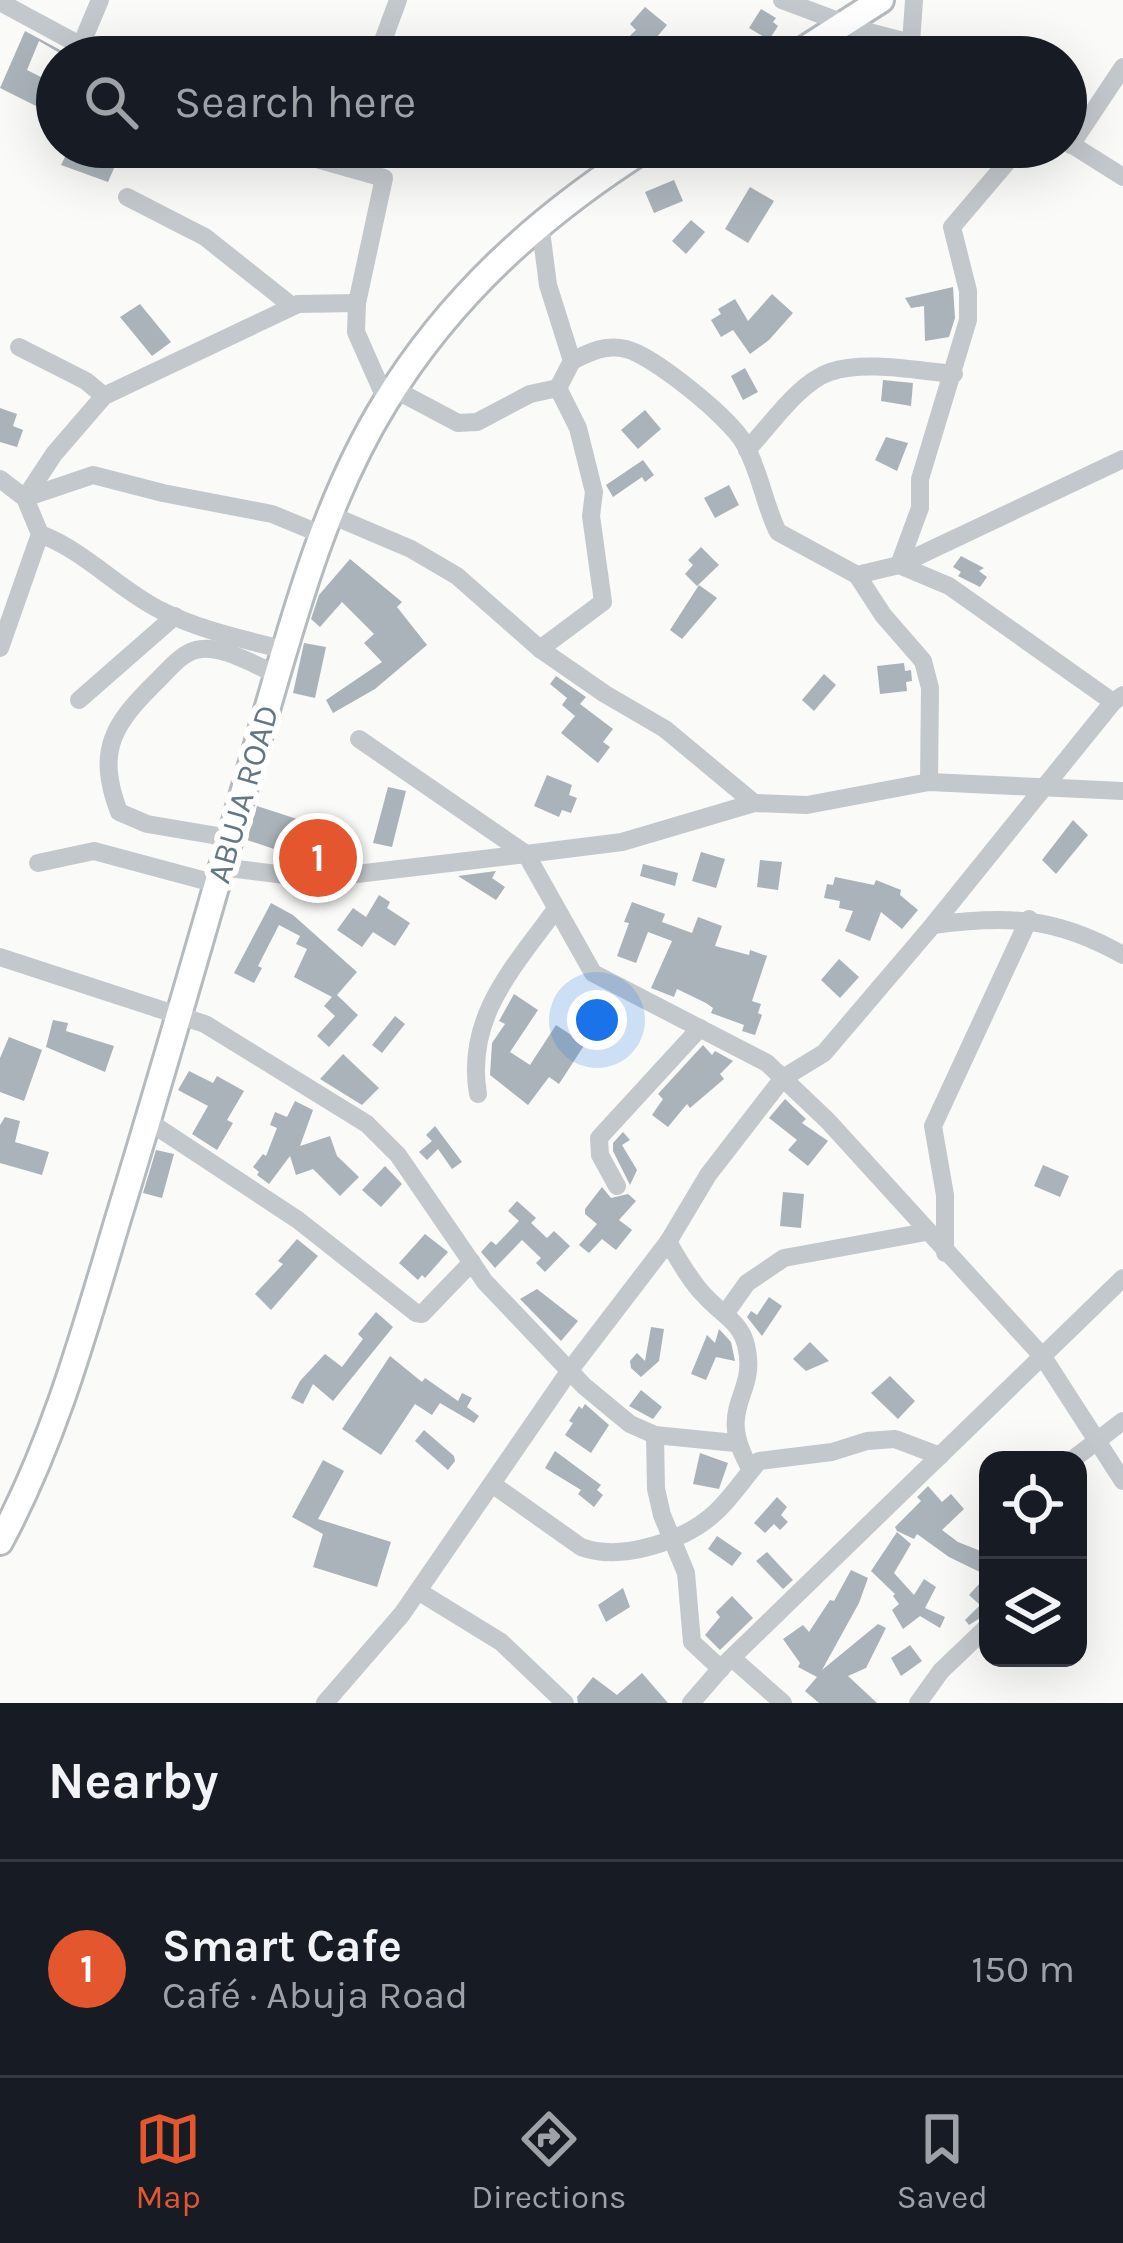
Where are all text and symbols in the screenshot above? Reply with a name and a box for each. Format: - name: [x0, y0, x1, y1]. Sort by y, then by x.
- search box: [36, 36, 1087, 168]
- icon: search: [78, 69, 144, 135]
- text: Search here: [174, 76, 416, 128]
- street label: ABUJA ROAD: [199, 701, 287, 887]
- pin: 1: [279, 813, 357, 903]
- your location: [567, 990, 627, 1050]
- map controls: [979, 1451, 1087, 1667]
- button: locate: [979, 1451, 1087, 1559]
- button: layers: [979, 1559, 1087, 1667]
- text: Nearby: [48, 1751, 218, 1811]
- text: Smart Cafe: [162, 1920, 402, 1972]
- text: 1: [80, 1946, 94, 1992]
- text: 150 m: [971, 1946, 1075, 1992]
- text: Café · Abuja Road: [162, 1972, 468, 2018]
- tab: Map: [135, 2106, 201, 2216]
- tab: Directions: [471, 2106, 626, 2216]
- tab: Saved: [897, 2106, 988, 2216]

